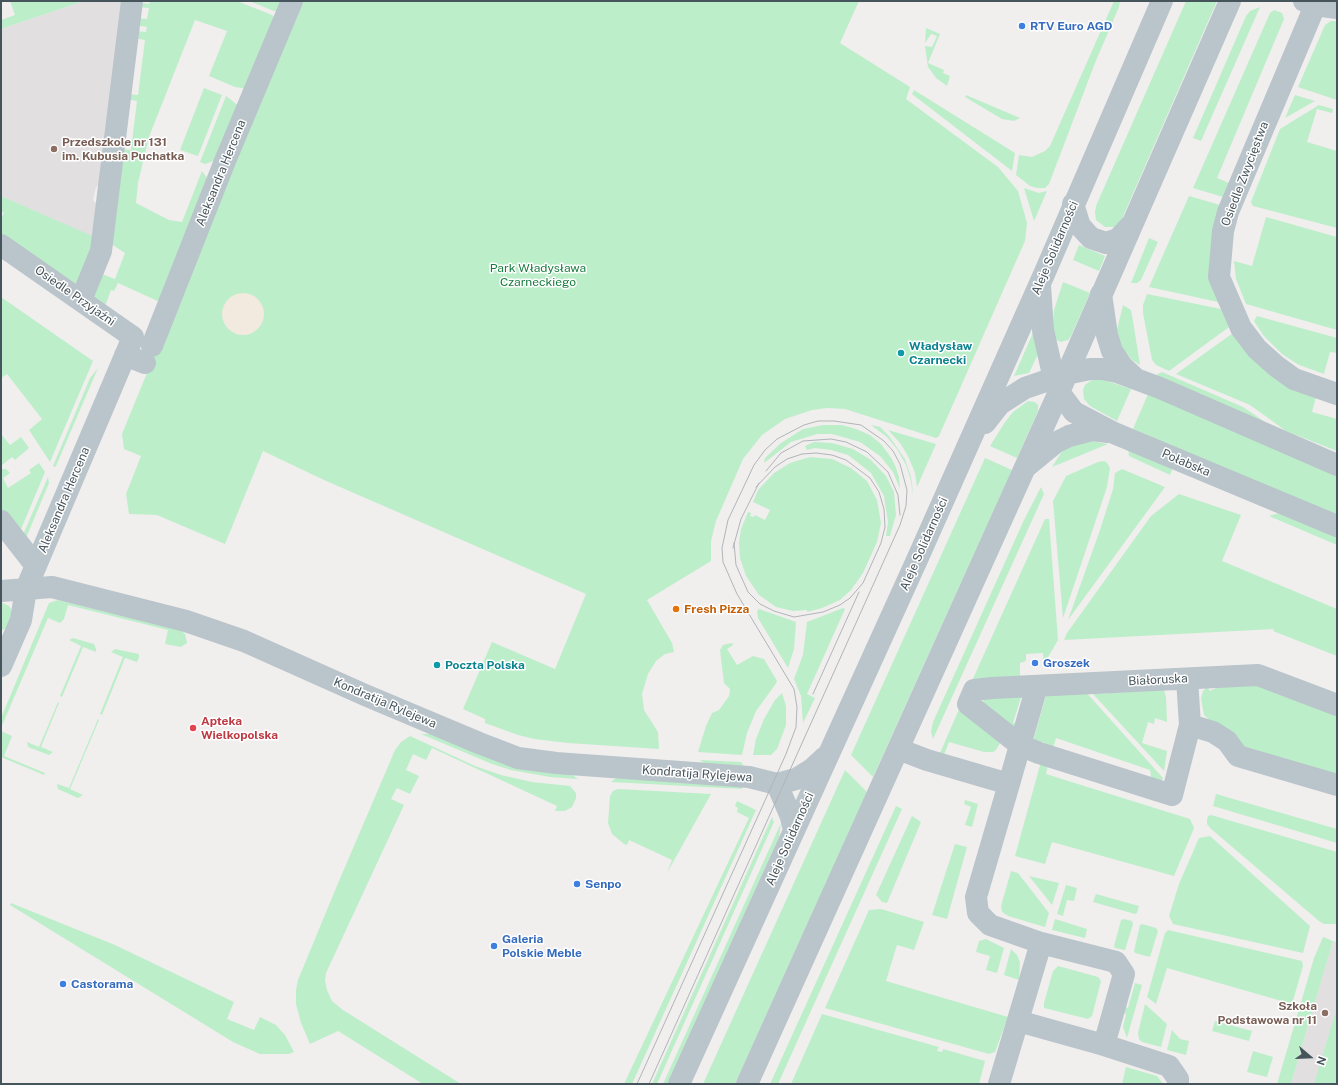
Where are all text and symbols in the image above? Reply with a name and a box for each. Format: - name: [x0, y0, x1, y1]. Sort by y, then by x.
- place label: RTV Euro AGD: [1030, 19, 1112, 33]
- marker: RTV Euro AGD: [1017, 21, 1027, 31]
- street label: Aleksandra Hercena: [193, 118, 249, 228]
- street label: Osiedle Zwycięstwa: [1218, 120, 1272, 228]
- place label: Przedszkole nr 131 im. Kubusia Puchatka: [62, 135, 184, 163]
- marker: Przedszkole nr 131 im. Kubusia Puchatka: [49, 144, 59, 154]
- street label: Aleje Solidarności: [1029, 199, 1081, 297]
- park label: Park Władysława Czarneckiego: [490, 261, 586, 289]
- street label: Osiedle Przyjaźni: [32, 263, 118, 329]
- place label: Władysław Czarnecki: [909, 339, 972, 367]
- marker: Władysław Czarnecki: [896, 348, 906, 358]
- street label: Aleksandra Hercena: [35, 445, 93, 555]
- street label: Połabska: [1160, 446, 1212, 480]
- street label: Aleje Solidarności: [897, 495, 951, 593]
- place label: Fresh Pizza: [684, 602, 749, 616]
- marker: Fresh Pizza: [671, 604, 681, 614]
- place label: Groszek: [1043, 656, 1090, 670]
- place label: Poczta Polska: [445, 658, 525, 672]
- marker: Groszek: [1030, 658, 1040, 668]
- marker: Poczta Polska: [432, 660, 442, 670]
- street label: Białoruska: [1128, 671, 1188, 689]
- street label: Kondratija Rylejewa: [331, 675, 439, 731]
- place label: Apteka Wielkopolska: [201, 714, 278, 742]
- marker: Apteka Wielkopolska: [188, 723, 198, 733]
- street label: Kondratija Rylejewa: [641, 763, 753, 785]
- street label: Aleje Solidarności: [763, 790, 817, 888]
- place label: Senpo: [585, 877, 621, 891]
- marker: Senpo: [572, 879, 582, 889]
- place label: Galeria Polskie Meble: [502, 932, 582, 960]
- marker: Galeria Polskie Meble: [489, 941, 499, 951]
- place label: Castorama: [71, 977, 133, 991]
- marker: Castorama: [58, 979, 68, 989]
- place label: Szkoła Podstawowa nr 11: [1218, 999, 1317, 1027]
- marker: Szkoła Podstawowa nr 11: [1320, 1008, 1330, 1018]
- north arrow: [1290, 1037, 1330, 1077]
- text: N: [1314, 1055, 1328, 1067]

